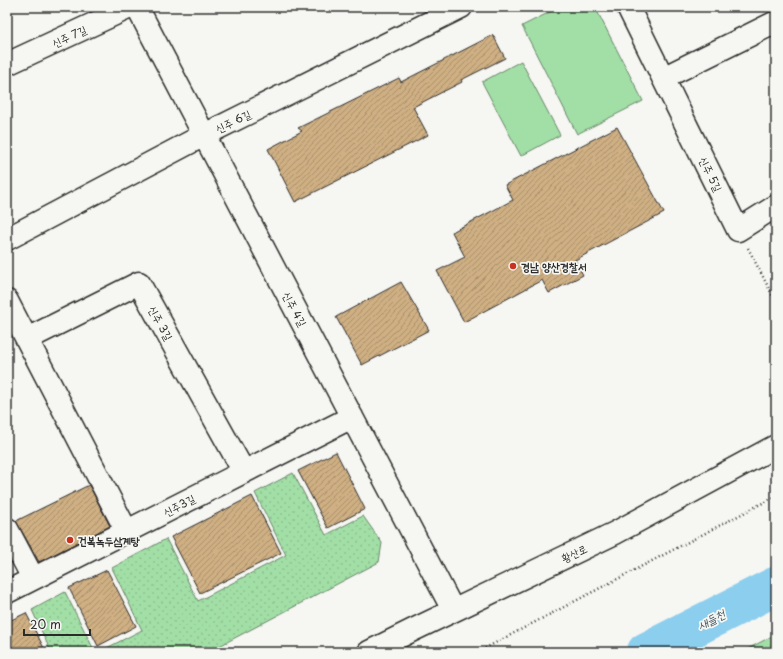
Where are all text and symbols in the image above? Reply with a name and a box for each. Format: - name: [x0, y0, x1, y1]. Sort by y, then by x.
- street label: 신주 7길: [49, 21, 89, 51]
- street label: 신주 6길: [212, 105, 254, 137]
- street label: 신주 5길: [695, 154, 727, 195]
- place label: 경남 양산경찰서: [521, 258, 587, 275]
- marker: 경남 양산경찰서: [508, 261, 518, 271]
- street label: 신주 4길: [279, 288, 311, 330]
- street label: 신주 3길: [145, 303, 178, 344]
- street label: 신주3길: [160, 490, 198, 520]
- place label: 건복녹두삼계탕: [78, 532, 140, 549]
- marker: 건복녹두삼계탕: [65, 535, 75, 545]
- street label: 황산로: [558, 540, 590, 566]
- water label: 새들천: [694, 604, 729, 634]
- scale bar: [24, 611, 90, 637]
- text: 20 m: [30, 615, 61, 633]

